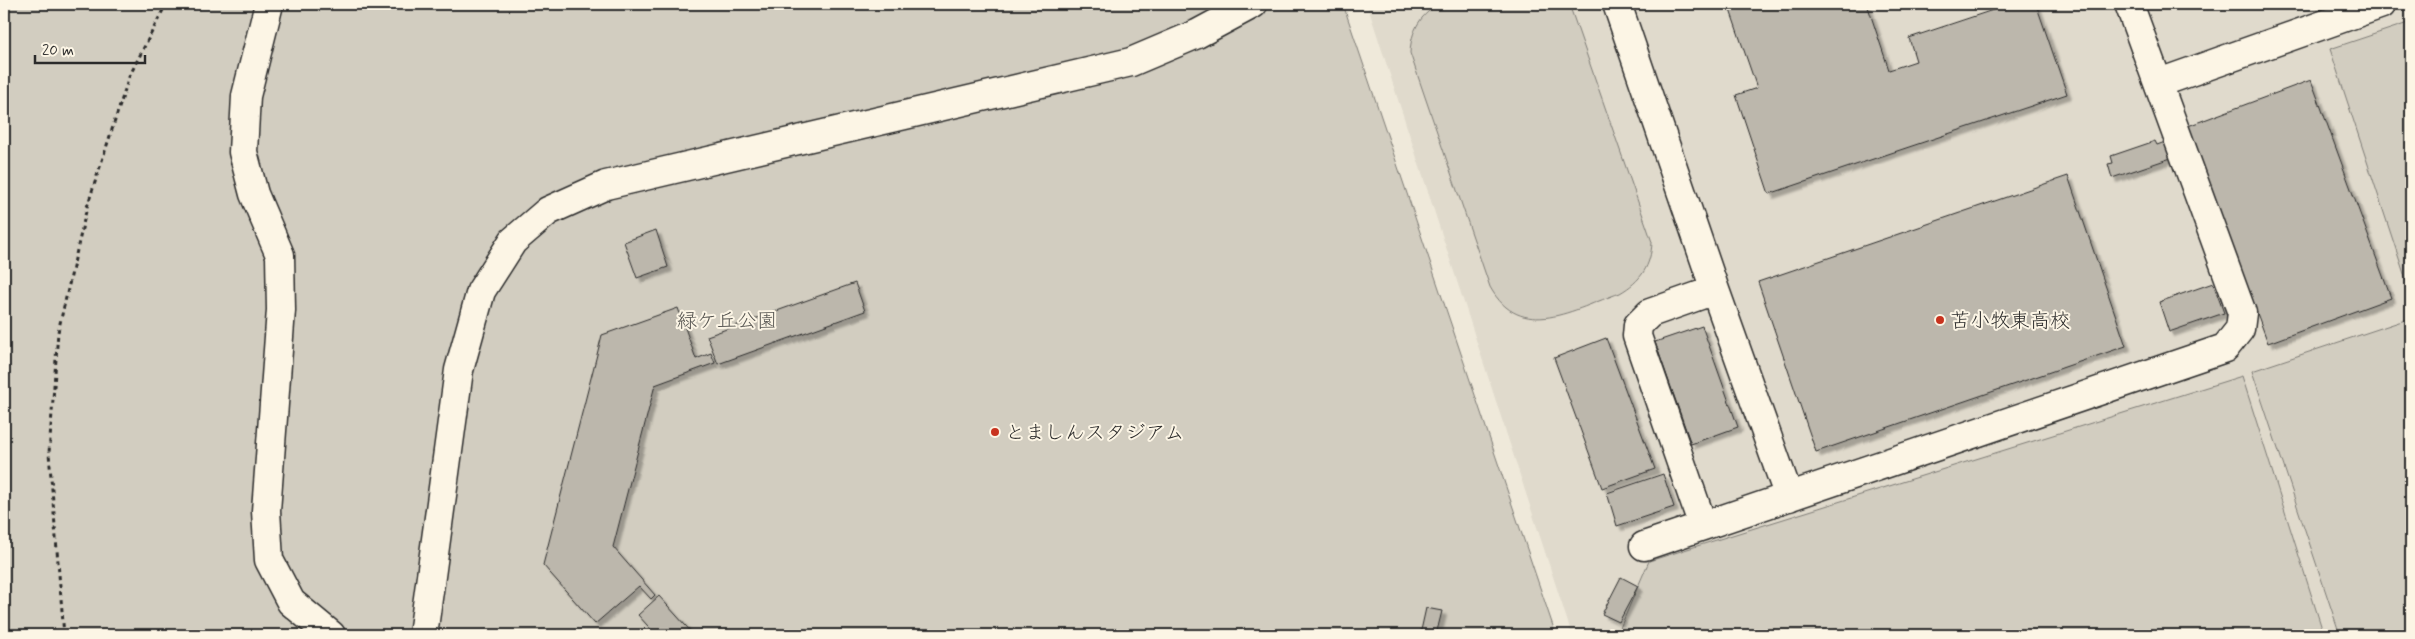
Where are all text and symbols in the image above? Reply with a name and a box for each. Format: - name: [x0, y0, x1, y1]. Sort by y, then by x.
- scale bar: [35, 32, 145, 64]
- text: 20 m: [42, 41, 74, 61]
- park label: 緑ケ丘公園: [677, 308, 777, 335]
- place label: 苫小牧東高校: [1950, 308, 2070, 335]
- marker: 苫小牧東高校: [1934, 314, 1946, 326]
- place label: とましんスタジアム: [1005, 420, 1185, 447]
- marker: とましんスタジアム: [989, 426, 1001, 438]

